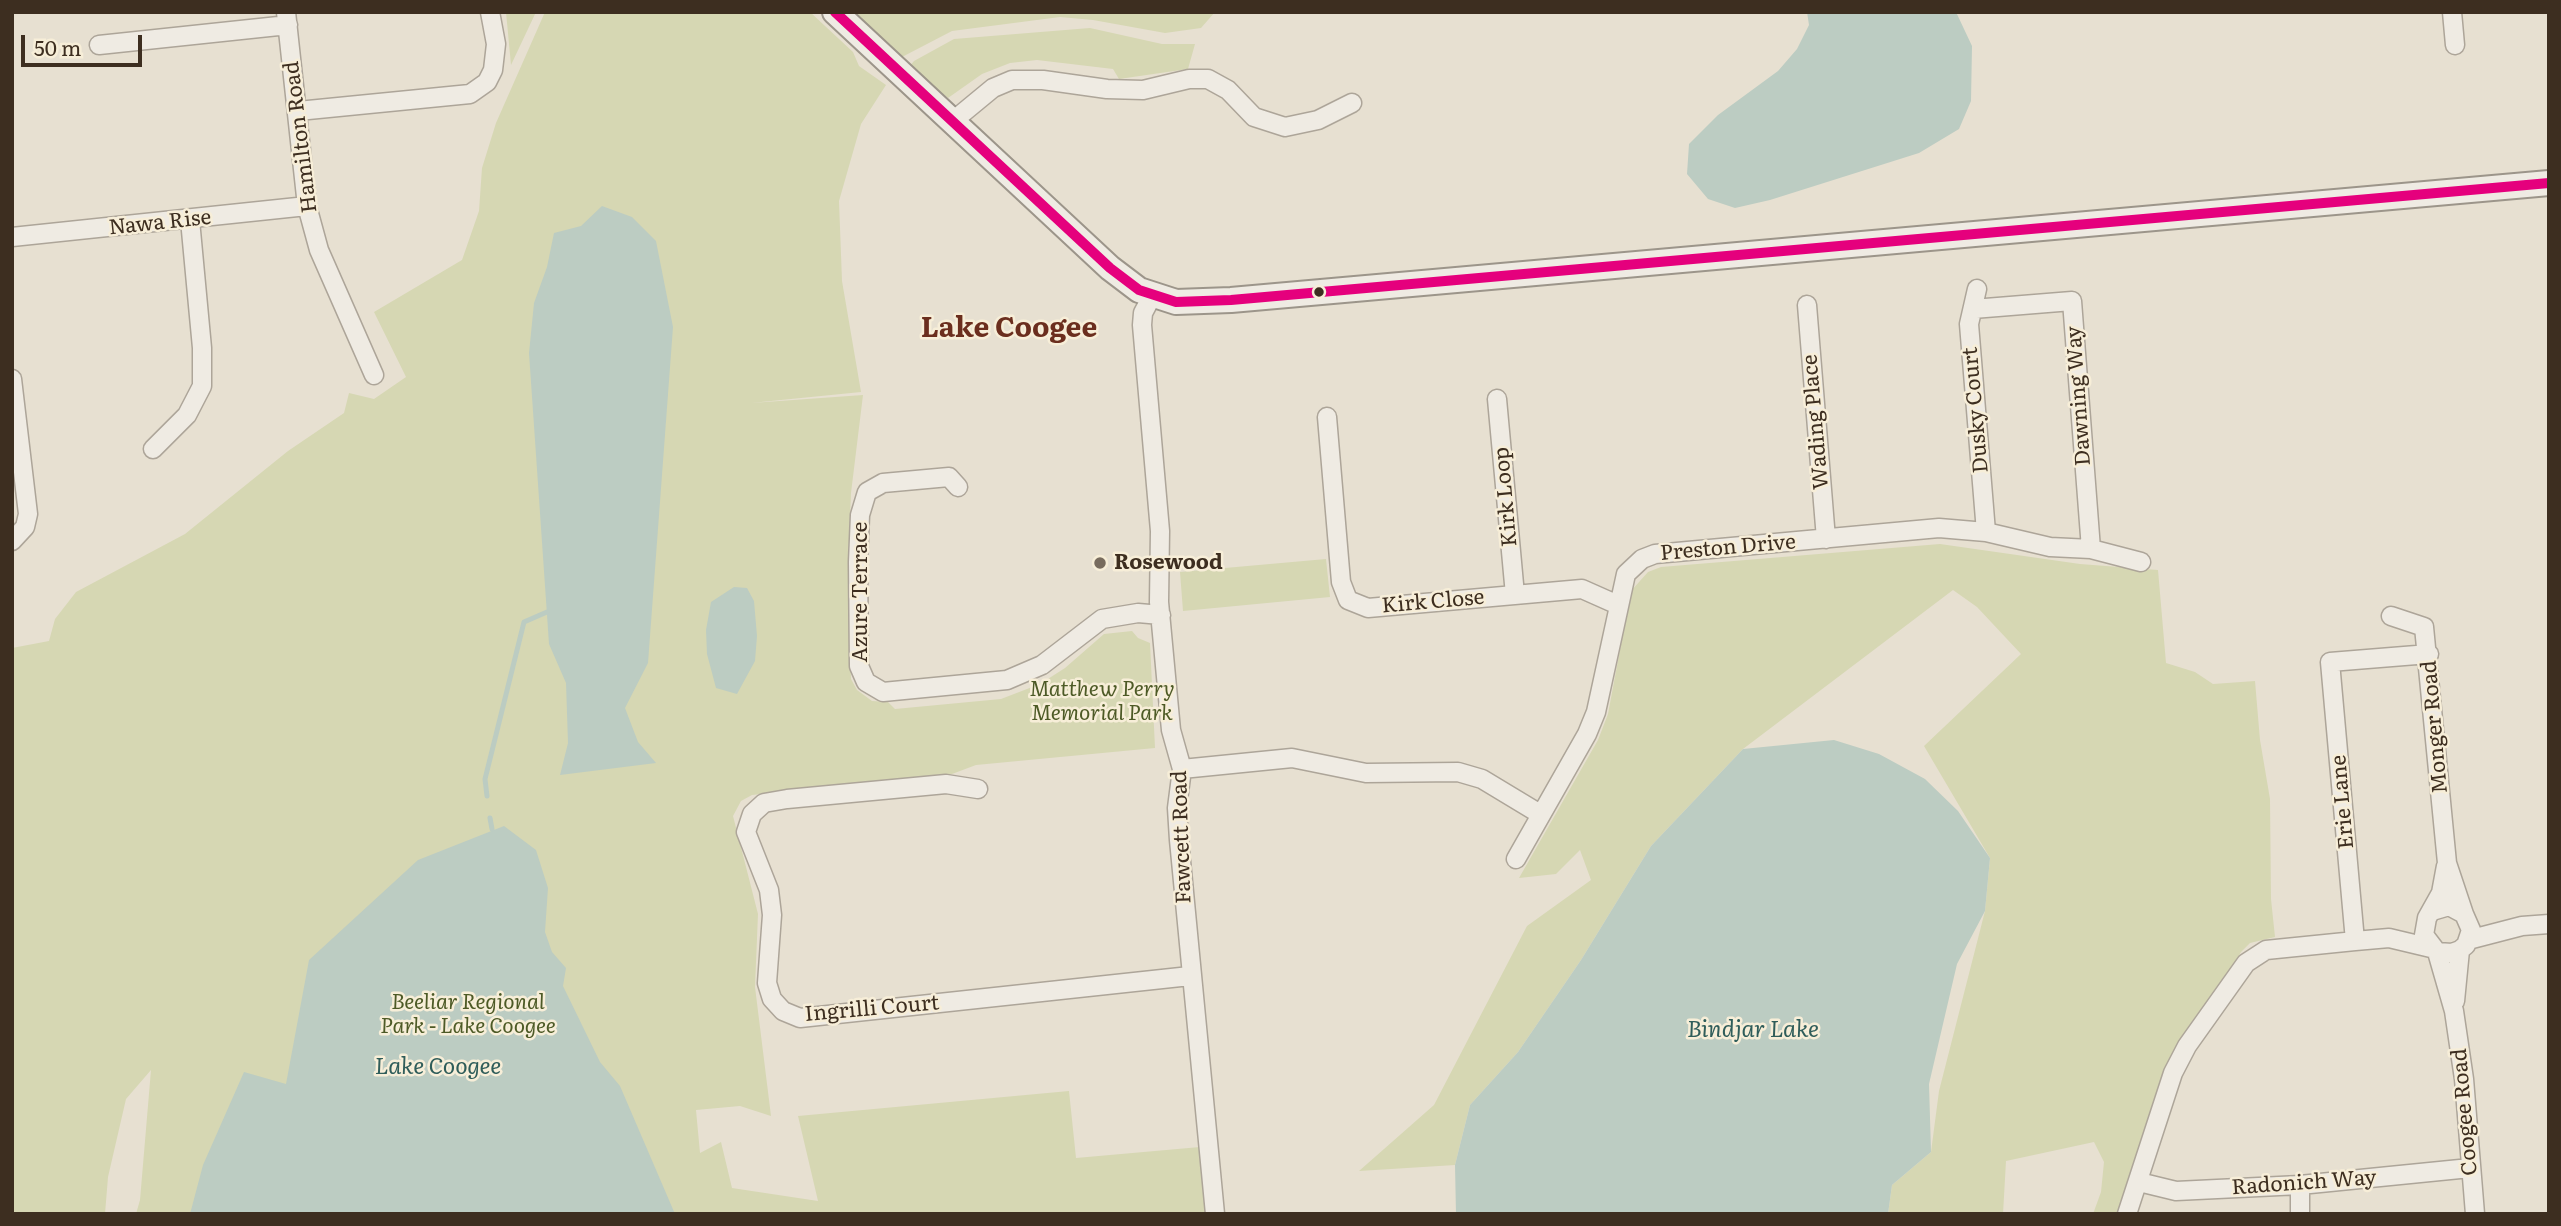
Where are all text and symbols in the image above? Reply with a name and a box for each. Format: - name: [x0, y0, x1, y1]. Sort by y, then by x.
- scale bar: [24, 21, 145, 65]
- text: 50 m: [34, 31, 81, 62]
- street label: Hamilton Road: [279, 60, 323, 214]
- street label: Nawa Rise: [107, 205, 213, 241]
- unlabelled marker: [1312, 285, 1326, 299]
- district label: Lake Coogee: [921, 312, 1097, 346]
- street label: Dawning Way: [2062, 325, 2096, 467]
- street label: Dusky Court: [1958, 346, 1994, 474]
- street label: Wading Place: [1798, 353, 1834, 491]
- street label: Kirk Loop: [1489, 446, 1523, 548]
- street label: Azure Terrace: [848, 522, 874, 662]
- street label: Preston Drive: [1659, 530, 1797, 566]
- place label: Rosewood: [1114, 550, 1223, 576]
- marker: Rosewood: [1092, 555, 1108, 571]
- street label: Kirk Close: [1381, 585, 1485, 619]
- street label: Monger Road: [2417, 659, 2453, 795]
- park label: Matthew Perry Memorial Park: [1029, 677, 1175, 727]
- street label: Erie Lane: [2326, 754, 2360, 850]
- street label: Fawcett Road: [1167, 770, 1197, 904]
- park label: Beeliar Regional Park - Lake Coogee: [380, 990, 556, 1040]
- street label: Ingrilli Court: [804, 991, 940, 1027]
- water label: Bindjar Lake: [1687, 1016, 1819, 1044]
- street label: Coogee Road: [2447, 1047, 2483, 1177]
- water label: Lake Coogee: [375, 1053, 501, 1081]
- street label: Radonich Way: [2231, 1165, 2377, 1201]

